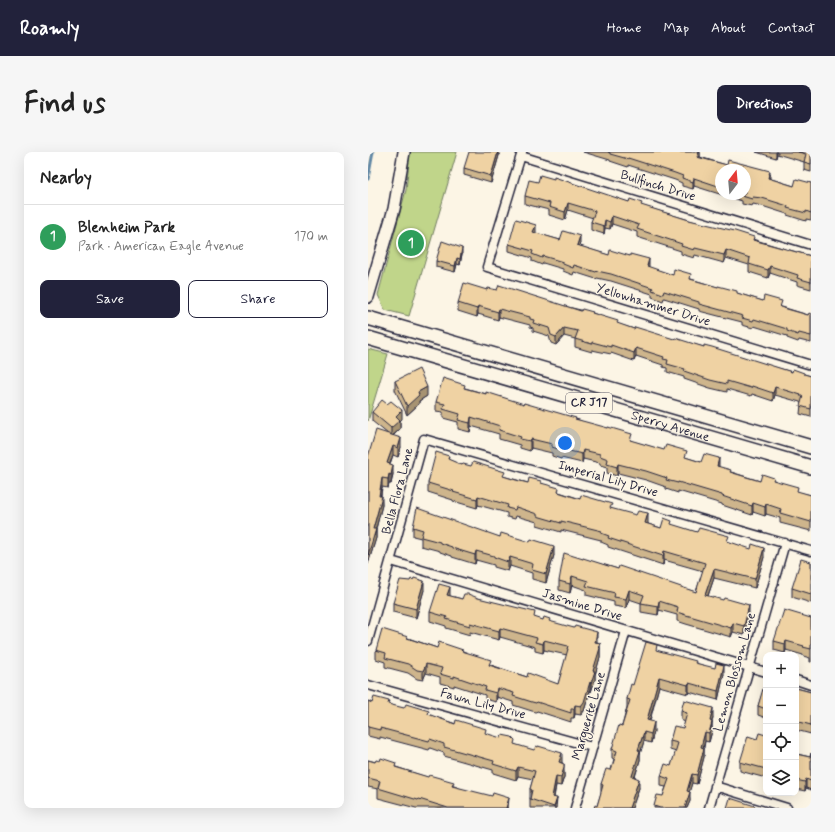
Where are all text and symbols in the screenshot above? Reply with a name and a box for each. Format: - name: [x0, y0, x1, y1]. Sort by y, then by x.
- text: Roamly: [20, 16, 79, 41]
- text: Home: [607, 19, 641, 37]
- text: Map: [663, 19, 689, 37]
- text: About: [711, 19, 746, 37]
- text: Contact: [768, 19, 815, 37]
- button: Directions: [717, 85, 811, 123]
- text: Find us: [24, 86, 105, 123]
- north arrow: [715, 164, 751, 200]
- text: Nearby: [40, 167, 92, 189]
- street label: Bullfinch Drive: [618, 167, 698, 206]
- text: Blenheim Park: [78, 218, 175, 238]
- text: 1: [50, 228, 56, 245]
- text: 170 m: [294, 228, 328, 245]
- pin: 1: [398, 228, 424, 258]
- text: Park · American Eagle Avenue: [78, 238, 244, 255]
- street label: Yellowhammer Drive: [594, 279, 712, 331]
- button: Save: [40, 280, 180, 318]
- button: Share: [188, 280, 328, 318]
- road number: CR J17: [566, 393, 612, 413]
- street label: Sperry Avenue: [629, 407, 712, 446]
- your location: [555, 433, 575, 453]
- street label: Bella Flora Lane: [378, 446, 418, 536]
- street label: Imperial Lily Drive: [556, 457, 660, 501]
- street label: Jasmine Drive: [540, 585, 624, 625]
- street label: Lemon Blossom Lane: [710, 610, 760, 734]
- map controls: [763, 652, 799, 796]
- button: +: [763, 652, 799, 688]
- street label: Marguerite Lane: [568, 670, 611, 762]
- street label: Fawn Lily Drive: [439, 684, 528, 724]
- button: −: [763, 688, 799, 724]
- button: locate: [763, 724, 799, 760]
- button: layers: [763, 760, 799, 796]

